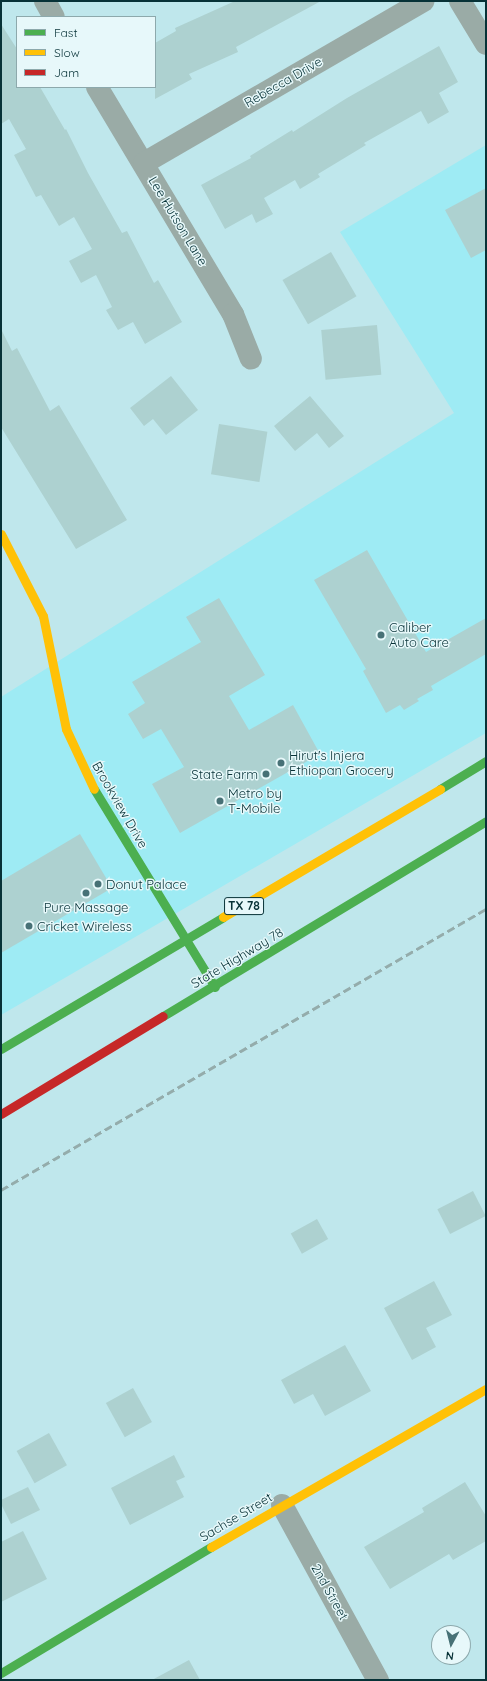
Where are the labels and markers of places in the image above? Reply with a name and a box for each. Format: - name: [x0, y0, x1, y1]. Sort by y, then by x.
- place label: Caliber Auto Care: [389, 620, 449, 651]
- marker: Caliber Auto Care: [376, 630, 386, 640]
- place label: Hirut's Injera Ethiopan Grocery: [289, 748, 394, 779]
- marker: Hirut's Injera Ethiopan Grocery: [276, 758, 286, 768]
- place label: State Farm: [191, 766, 258, 782]
- marker: State Farm: [261, 769, 271, 779]
- place label: Metro by T-Mobile: [228, 786, 282, 817]
- marker: Metro by T-Mobile: [215, 796, 225, 806]
- place label: Donut Palace: [106, 876, 187, 892]
- marker: Donut Palace: [93, 879, 103, 889]
- marker: Pure Massage: [81, 888, 91, 898]
- place label: Pure Massage: [44, 899, 128, 915]
- place label: Cricket Wireless: [37, 918, 132, 934]
- marker: Cricket Wireless: [24, 921, 34, 931]

